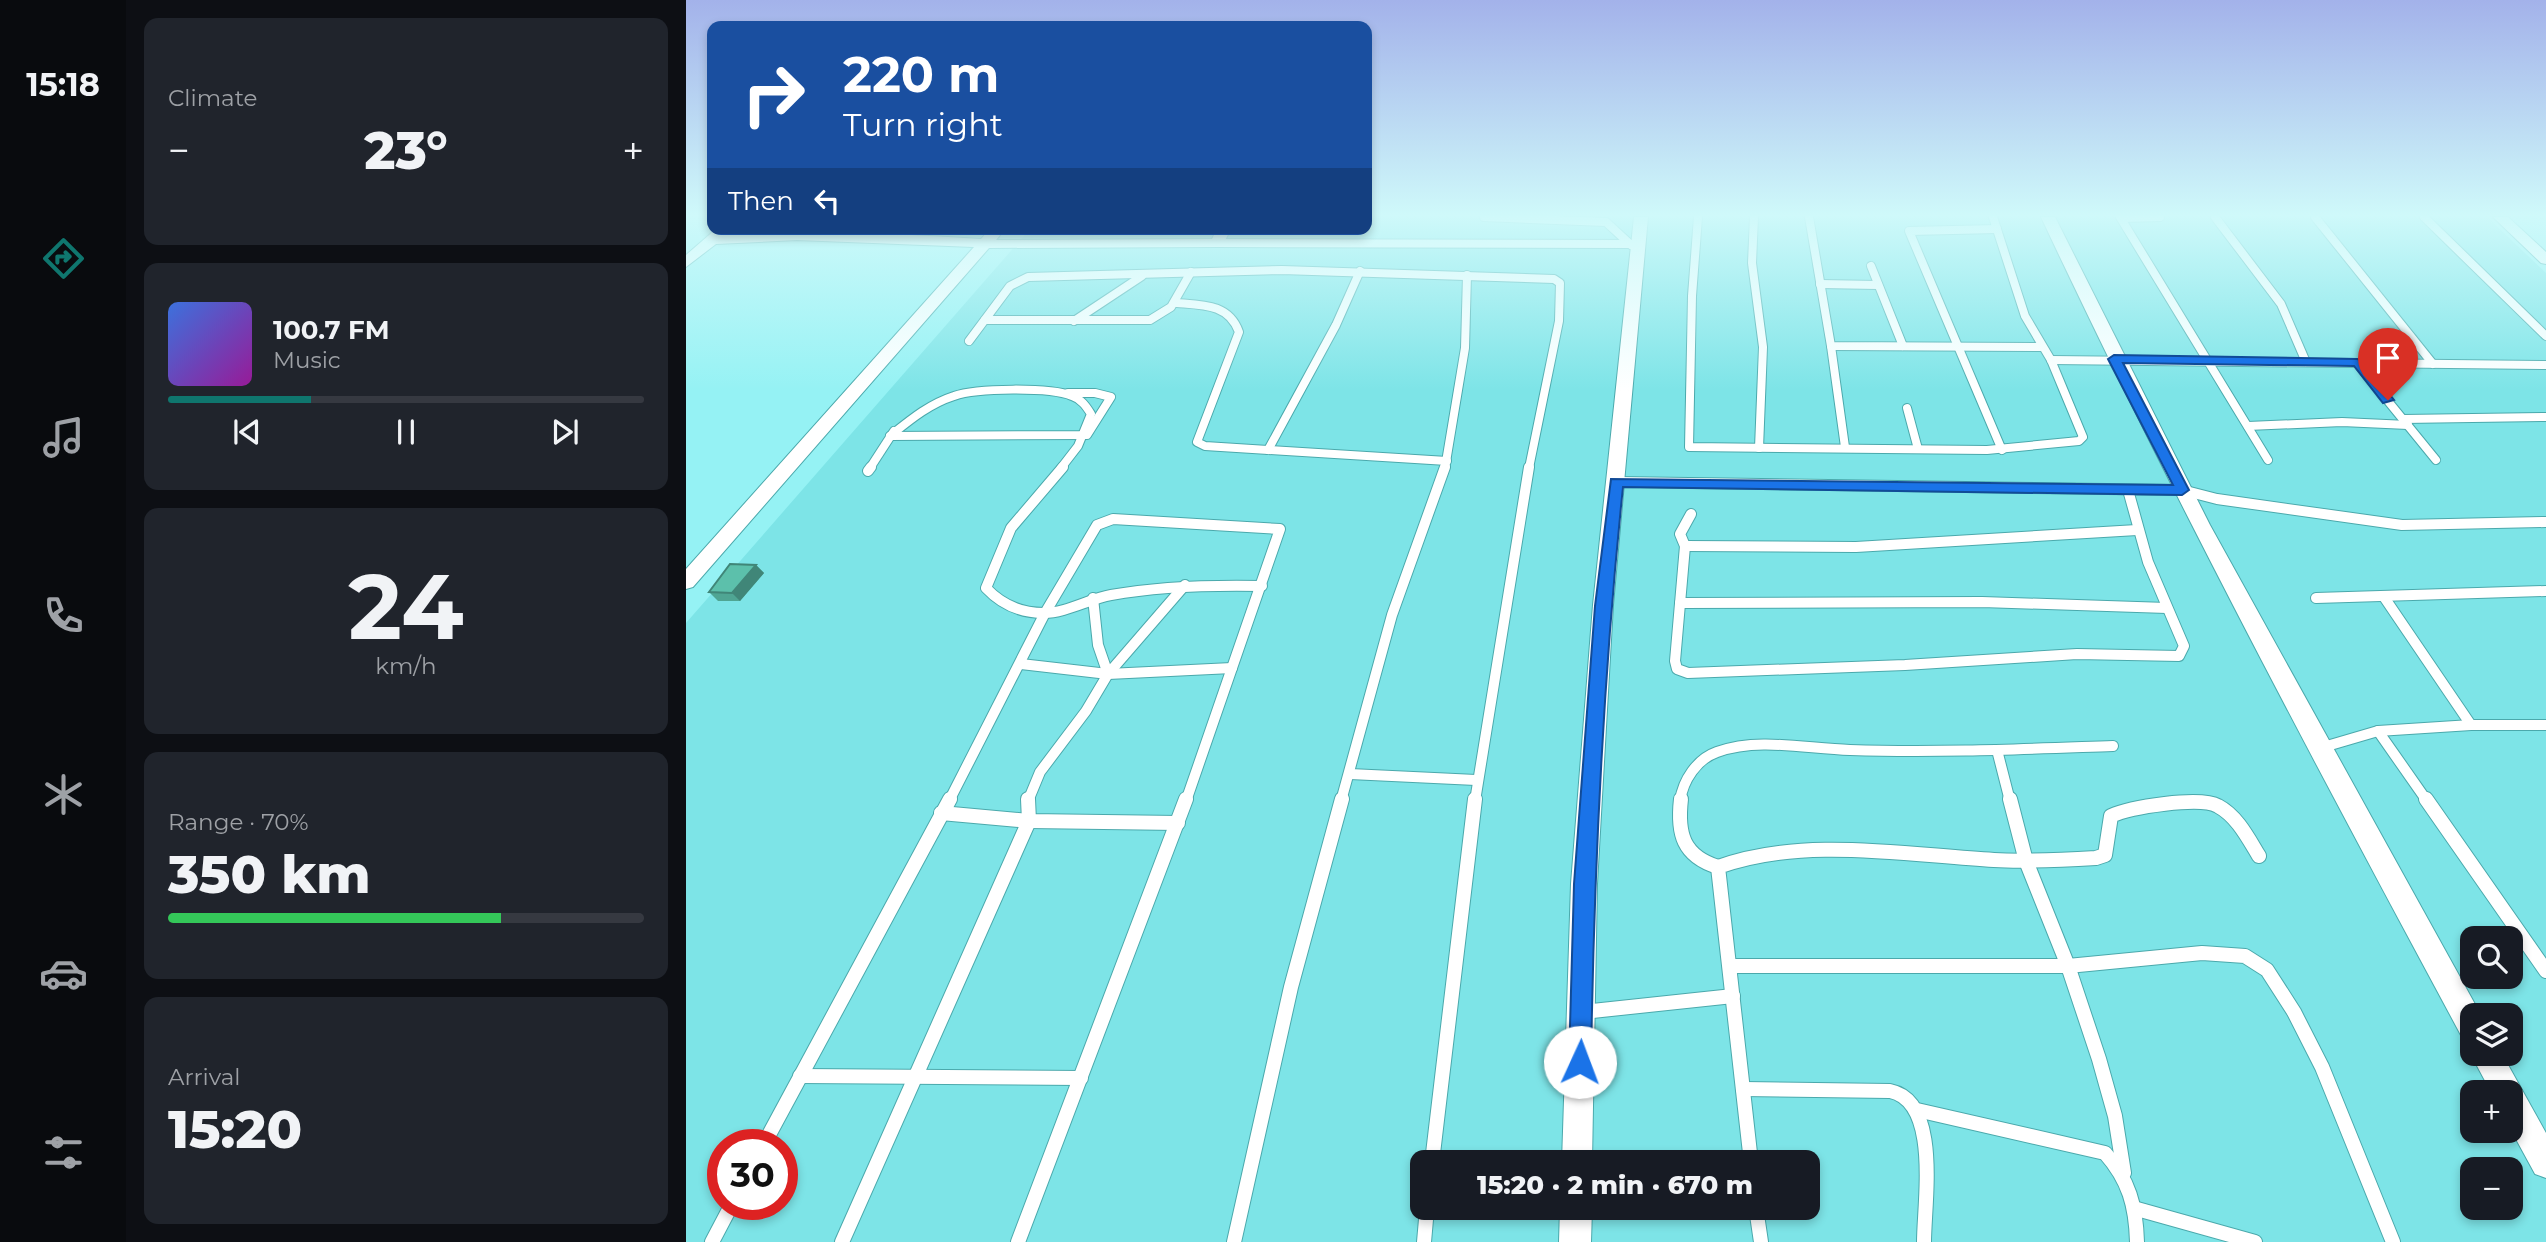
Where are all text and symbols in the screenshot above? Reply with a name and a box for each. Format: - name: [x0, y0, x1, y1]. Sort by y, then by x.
- text: 220 m: [843, 45, 999, 104]
- icon: right: [728, 49, 819, 140]
- text: 15:18: [26, 65, 100, 104]
- text: Climate: [168, 84, 257, 112]
- text: Turn right: [843, 105, 1003, 144]
- text: 23°: [364, 119, 448, 182]
- text: −: [168, 127, 190, 174]
- text: +: [622, 127, 644, 174]
- icon: left: [808, 182, 846, 220]
- text: Then: [728, 185, 794, 217]
- icon: directions: [39, 234, 88, 283]
- text: 100.7 FM: [273, 314, 389, 346]
- pin: [2358, 328, 2418, 400]
- icon: arrive: [2369, 339, 2407, 377]
- text: Music: [273, 346, 341, 374]
- icon: music: [39, 413, 88, 462]
- icon: previous: [228, 413, 266, 451]
- icon: pause: [387, 413, 425, 451]
- icon: next: [546, 413, 584, 451]
- text: 24: [348, 551, 464, 662]
- icon: phone: [39, 591, 88, 640]
- text: km/h: [375, 652, 437, 680]
- icon: climate: [39, 770, 88, 819]
- text: Range · 70%: [168, 808, 309, 836]
- text: 350 km: [168, 843, 371, 906]
- map controls: [2460, 926, 2523, 1220]
- button: search: [2460, 926, 2523, 989]
- icon: car: [39, 949, 88, 998]
- button: layers: [2460, 1003, 2523, 1066]
- position arrow: [1543, 1025, 1617, 1099]
- text: Arrival: [168, 1063, 241, 1091]
- button: +: [2460, 1080, 2523, 1143]
- text: 15:20: [168, 1098, 302, 1161]
- icon: filters: [39, 1128, 88, 1177]
- speed limit sign: 30: [707, 1129, 798, 1220]
- button: −: [2460, 1157, 2523, 1220]
- text: 15:20 · 2 min · 670 m: [1477, 1169, 1753, 1201]

